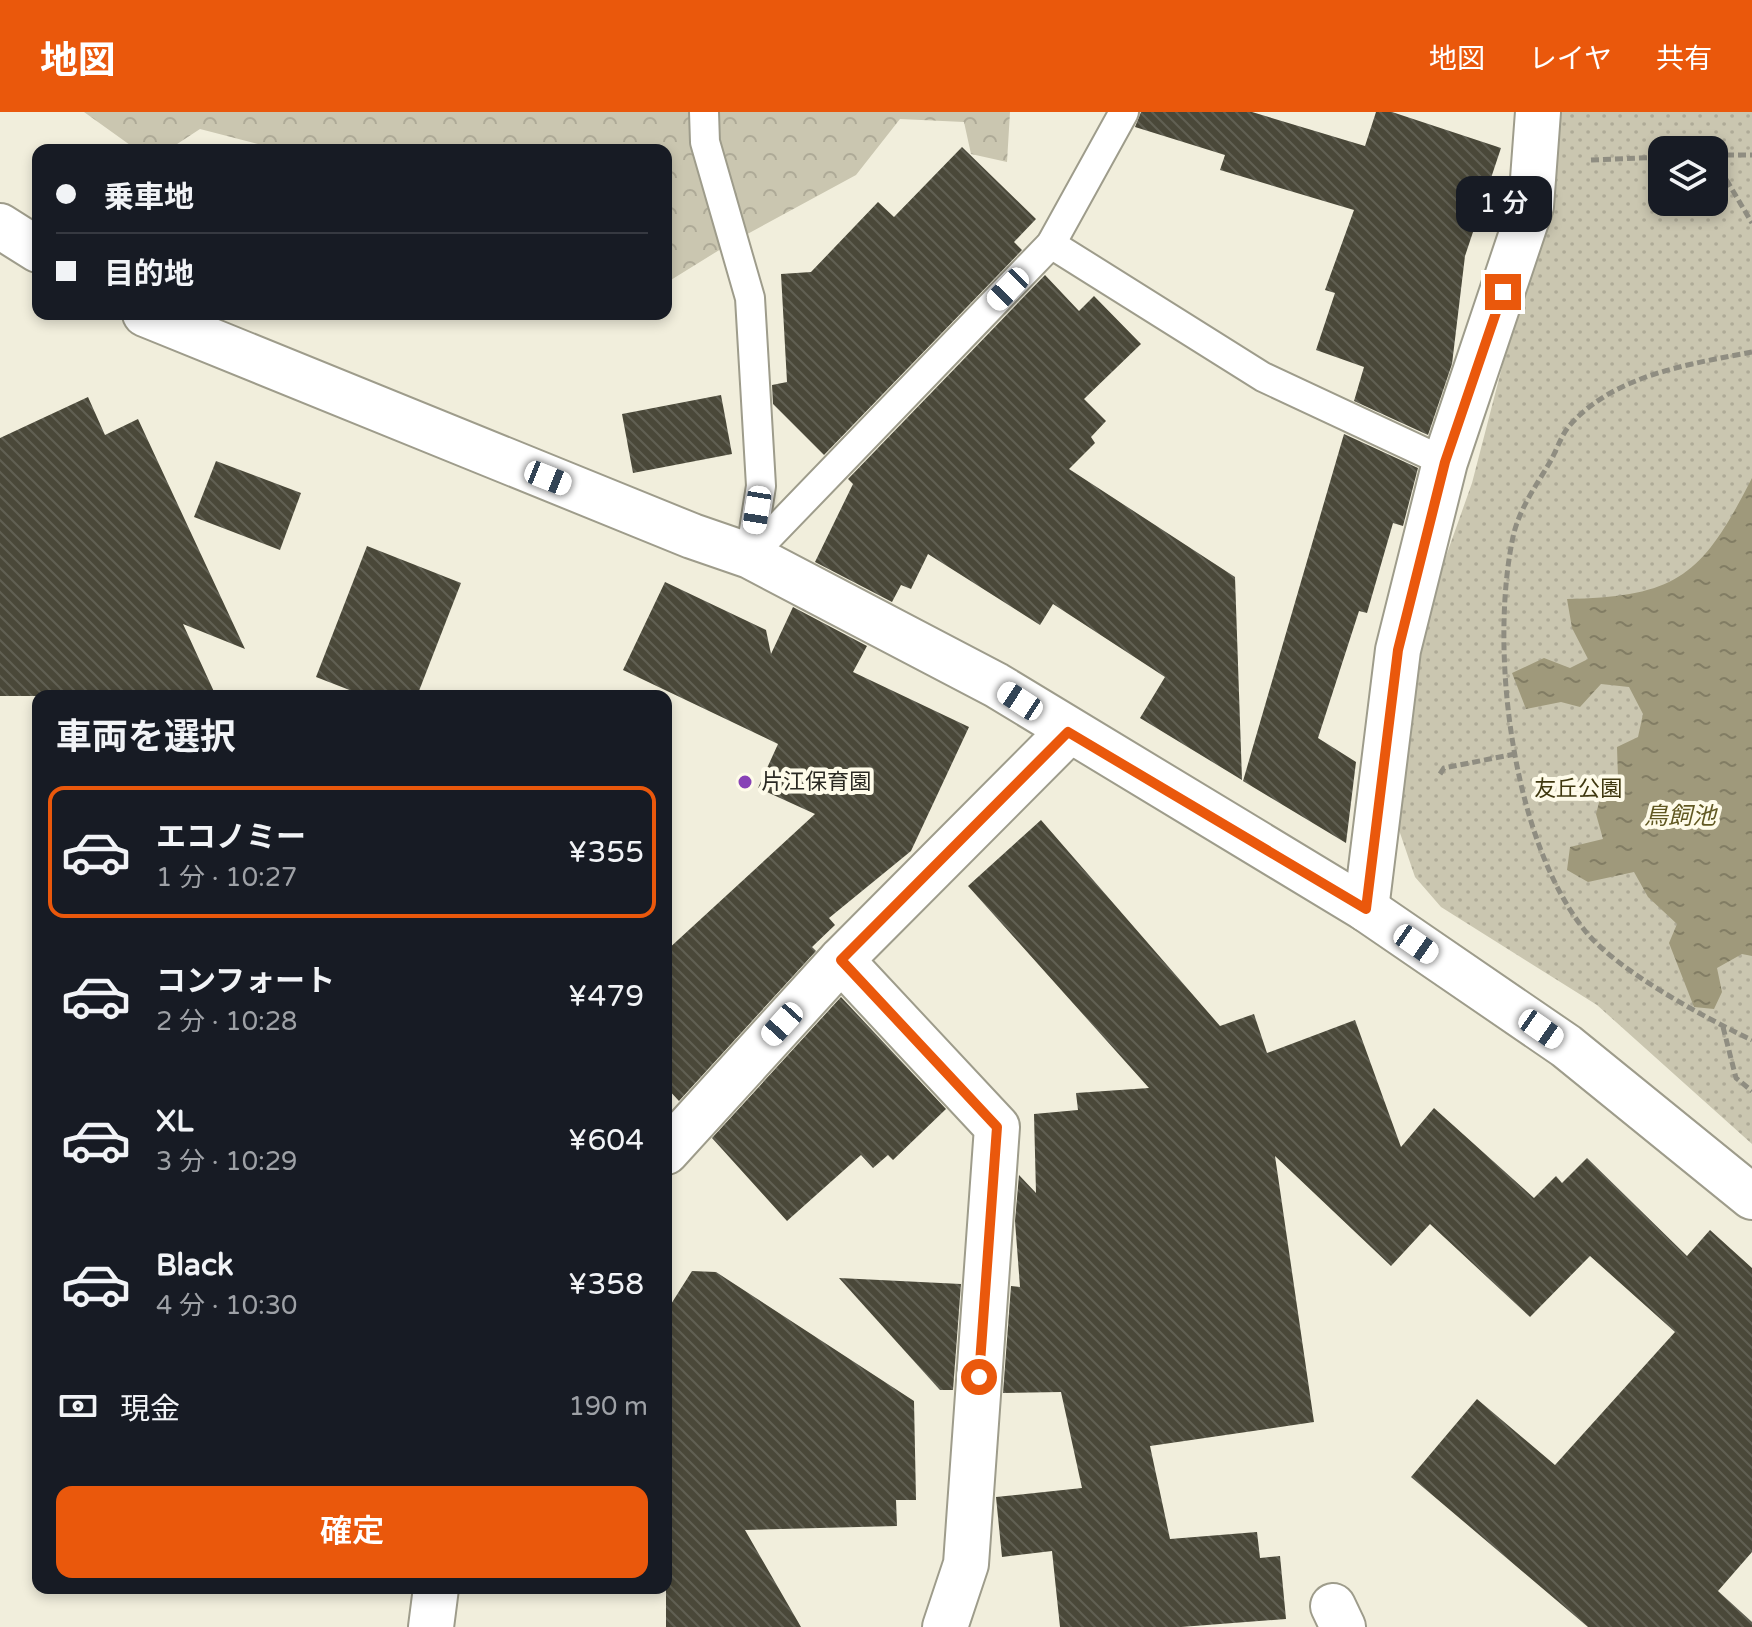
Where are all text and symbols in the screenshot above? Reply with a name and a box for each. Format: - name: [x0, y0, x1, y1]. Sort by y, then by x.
- text: 地図: [40, 38, 116, 84]
- text: 地図: [1429, 42, 1485, 76]
- text: レイヤ: [1529, 42, 1612, 76]
- text: 共有: [1656, 42, 1712, 76]
- map controls: [1648, 136, 1728, 216]
- button: layers: [1648, 136, 1728, 216]
- callout: 1 分: [1455, 176, 1551, 232]
- text: 乗車地: [104, 179, 194, 216]
- text: 1 分: [1479, 188, 1529, 219]
- text: 目的地: [104, 256, 194, 293]
- car: [983, 263, 1033, 315]
- route end: [1485, 274, 1521, 310]
- car: [521, 458, 575, 498]
- car: [741, 484, 773, 536]
- car: [993, 678, 1047, 724]
- text: 車両を選択: [56, 716, 236, 759]
- place label: 片江保育園: [761, 769, 871, 795]
- marker: 片江保育園: [736, 773, 754, 791]
- park label: 友丘公園: [1534, 776, 1622, 802]
- water label: 鳥飼池: [1644, 802, 1718, 831]
- icon: car: [60, 816, 132, 888]
- text: エコノミー: [156, 819, 306, 856]
- text: ¥355: [568, 834, 644, 871]
- text: 1 分 · 10:27: [156, 862, 297, 893]
- car: [1389, 920, 1443, 968]
- icon: car: [60, 960, 132, 1032]
- text: コンフォート: [156, 963, 335, 1000]
- text: ¥479: [568, 978, 644, 1015]
- car: [757, 998, 807, 1050]
- car: [1514, 1005, 1568, 1053]
- text: 2 分 · 10:28: [156, 1006, 297, 1037]
- text: XL: [156, 1103, 193, 1140]
- icon: car: [60, 1104, 132, 1176]
- text: ¥604: [568, 1122, 644, 1159]
- text: 3 分 · 10:29: [156, 1146, 297, 1177]
- text: Black: [156, 1247, 233, 1284]
- icon: car: [60, 1248, 132, 1320]
- text: ¥358: [568, 1266, 644, 1303]
- text: 4 分 · 10:30: [156, 1290, 297, 1321]
- route start: [961, 1359, 997, 1395]
- icon: cash: [56, 1384, 100, 1428]
- text: 現金: [120, 1391, 180, 1428]
- text: 190 m: [568, 1391, 648, 1422]
- button: 確定: [56, 1486, 648, 1578]

